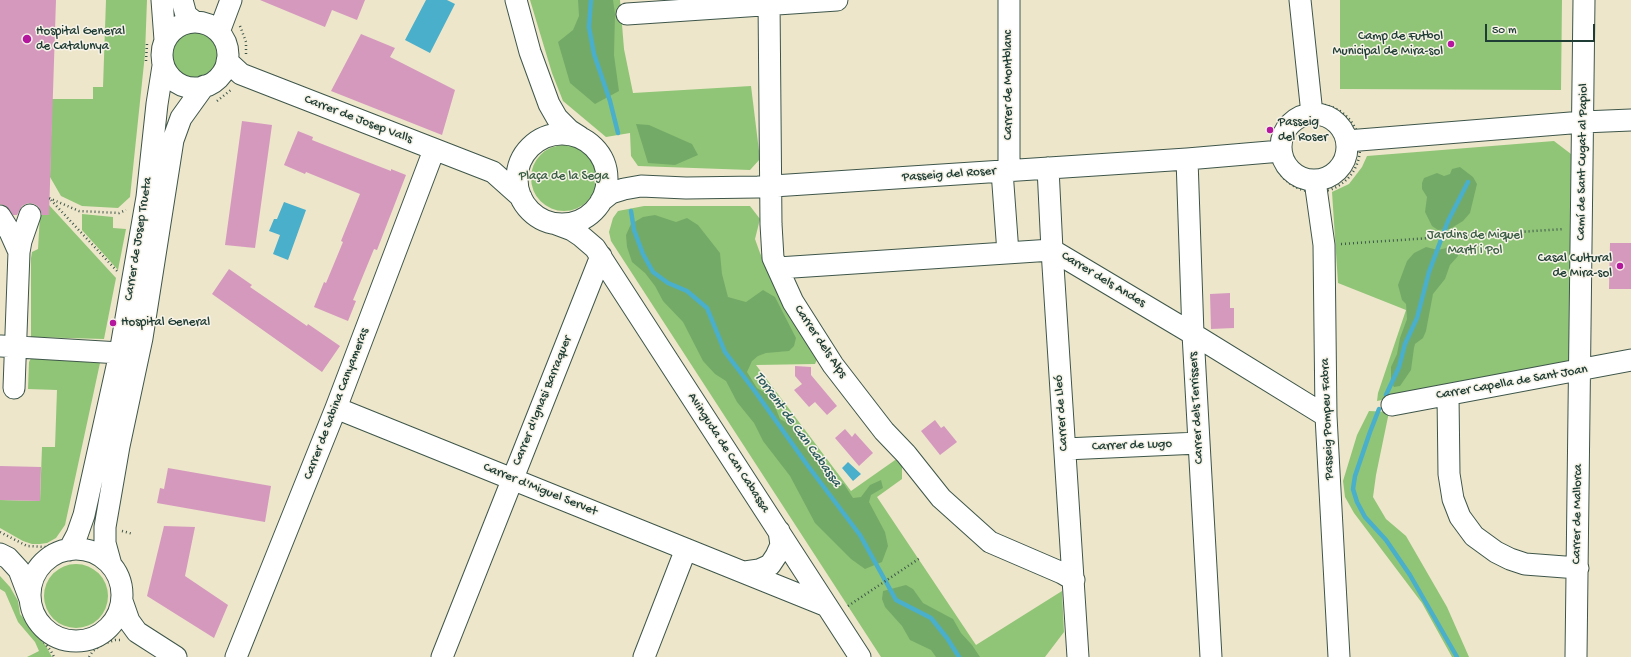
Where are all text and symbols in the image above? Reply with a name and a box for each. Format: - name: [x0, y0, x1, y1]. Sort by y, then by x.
- scale bar: [1487, 16, 1597, 42]
- place label: Hospital General de Catalunya: [36, 24, 125, 55]
- text: 50 m: [1492, 24, 1517, 38]
- place label: Camp de Futbol Municipal de Mira-sol: [1333, 29, 1443, 60]
- street label: Carrer de Montblanc: [1001, 30, 1017, 140]
- marker: Hospital General de Catalunya: [21, 33, 33, 45]
- marker: Camp de Futbol Municipal de Mira-sol: [1446, 39, 1456, 49]
- street label: Camí de Sant Cugat al Papiol: [1574, 83, 1592, 241]
- street label: Carrer de Josep Valls: [302, 92, 414, 148]
- place label: Passeig del Roser: [1278, 115, 1328, 146]
- marker: Passeig del Roser: [1265, 125, 1275, 135]
- street label: Passeig del Roser: [902, 164, 996, 186]
- park label: Plaça de la Sega: [519, 169, 609, 185]
- street label: Carrer de Josep Trueta: [122, 176, 156, 302]
- park label: Jardins de Miquel Martí i Pol: [1427, 228, 1523, 259]
- street label: Carrer dels Andes: [1058, 249, 1148, 311]
- place label: Casal Cultural de Mira-sol: [1538, 251, 1612, 282]
- marker: Casal Cultural de Mira-sol: [1615, 261, 1625, 271]
- street label: Carrer dels Alps: [790, 303, 850, 381]
- place label: Hospital General: [121, 315, 210, 331]
- marker: Hospital General: [108, 318, 118, 328]
- street label: Carrer de Sabina Canyameras: [301, 326, 373, 482]
- street label: Carrer d'Ignasi Barraquer: [510, 334, 576, 468]
- street label: Carrer dels Terrissers: [1186, 352, 1208, 464]
- street label: Passeig Pompeu Fabra: [1318, 358, 1338, 480]
- street label: Carrer Capella de Sant Joan: [1435, 362, 1589, 404]
- water label: Torrent de Can Cabassa: [750, 369, 844, 491]
- street label: Carrer de Lleó: [1052, 374, 1072, 452]
- street label: Avinguda de Can Cabassa: [683, 390, 773, 516]
- street label: Carrer de Lugo: [1092, 437, 1172, 455]
- street label: Carrer d'Miguel Servet: [481, 460, 599, 520]
- street label: Carrer de Mallorca: [1569, 464, 1587, 564]

